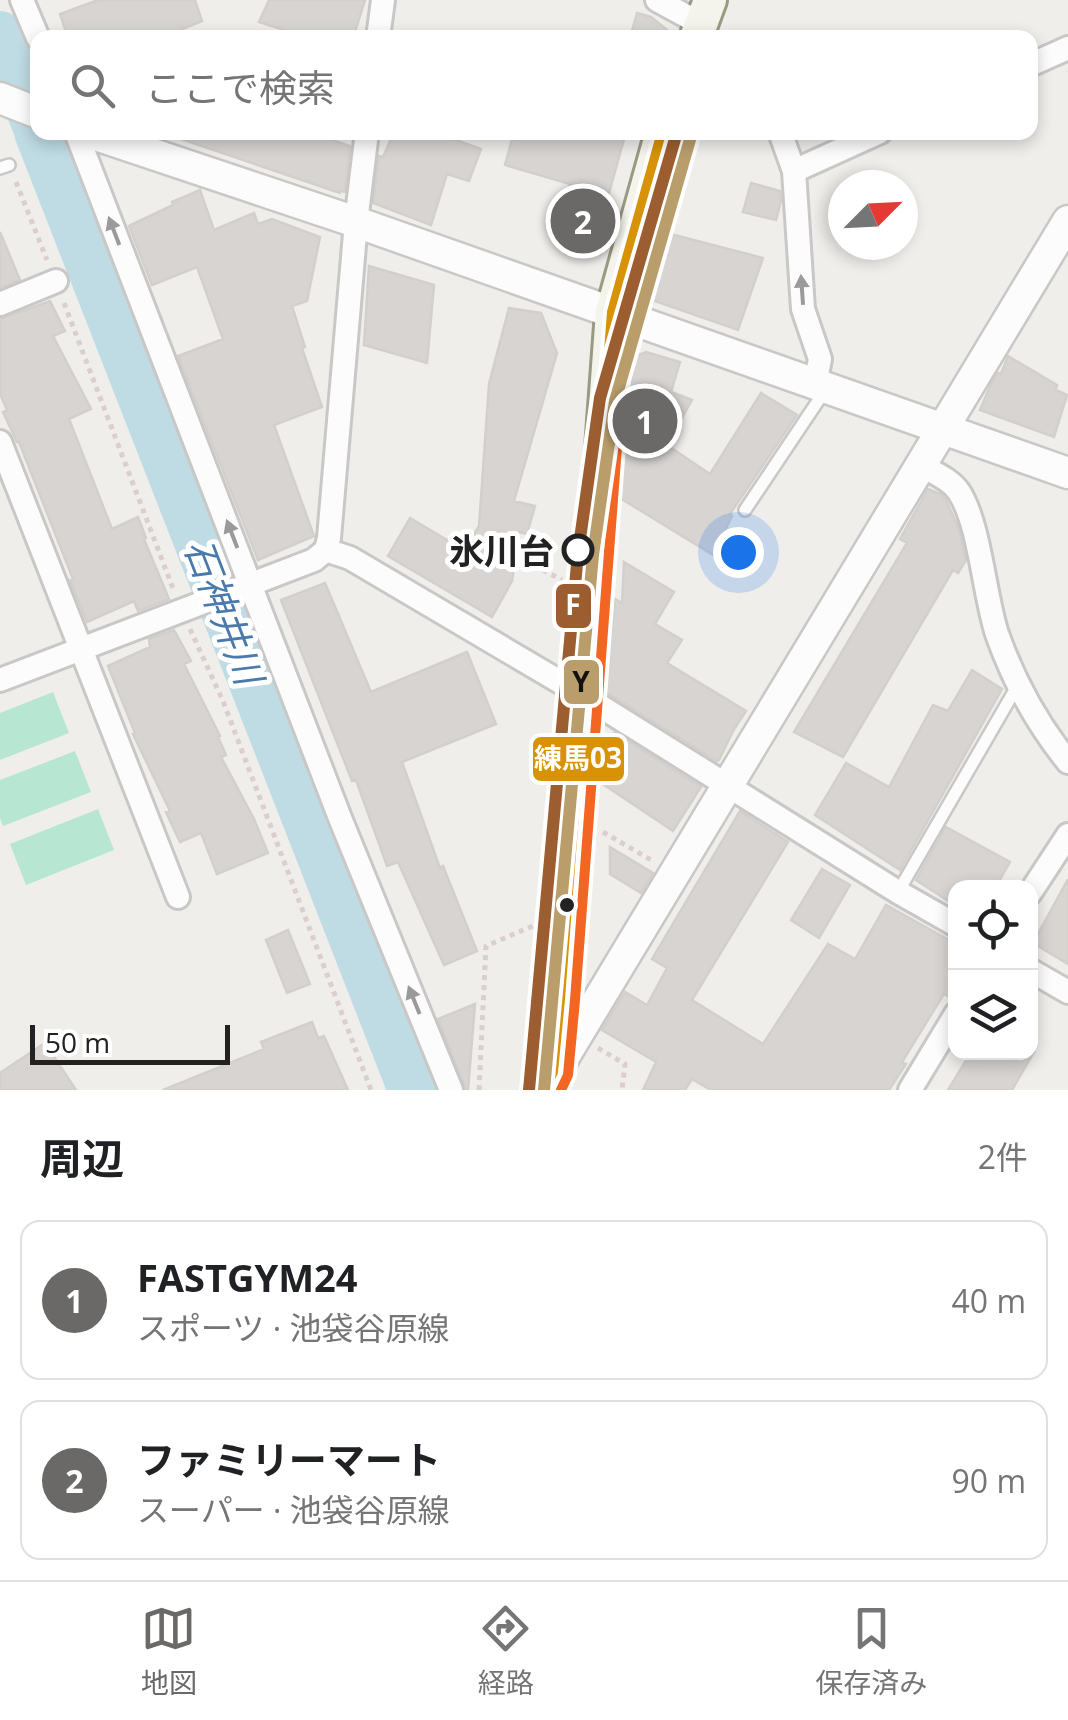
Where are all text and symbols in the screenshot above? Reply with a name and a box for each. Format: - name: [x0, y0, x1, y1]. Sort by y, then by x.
- search box: [30, 30, 1038, 140]
- icon: search: [65, 58, 120, 113]
- text: ここで検索: [145, 61, 335, 113]
- north arrow: [828, 170, 918, 260]
- pin: 2: [550, 184, 616, 258]
- one-way arrow: [106, 216, 122, 246]
- one-way arrow: [794, 274, 810, 306]
- pin: 1: [612, 384, 678, 458]
- one-way arrow: [223, 519, 239, 549]
- place label: 氷川台: [449, 527, 554, 574]
- your location: [713, 527, 764, 578]
- water label: 石神井川: [173, 531, 278, 695]
- marker: 氷川台: [563, 535, 593, 565]
- line badge: F: [554, 582, 593, 630]
- text: F: [565, 585, 581, 623]
- line badge: Y: [562, 658, 601, 706]
- text: Y: [572, 662, 590, 700]
- line badge: 練馬03: [531, 735, 626, 783]
- text: 練馬03: [534, 738, 622, 776]
- map controls: [948, 880, 1038, 1060]
- button: locate: [948, 880, 1038, 970]
- unlabelled marker: [557, 895, 577, 915]
- button: layers: [948, 970, 1038, 1060]
- one-way arrow: [406, 985, 422, 1015]
- scale bar: [30, 1020, 230, 1064]
- text: 50 m: [45, 1023, 110, 1061]
- text: 周辺: [40, 1129, 124, 1186]
- text: 2件: [978, 1135, 1028, 1178]
- text: FASTGYM24: [137, 1251, 358, 1303]
- text: 1: [65, 1279, 84, 1322]
- text: 40 m: [951, 1279, 1026, 1322]
- text: スポーツ · 池袋谷原線: [137, 1306, 449, 1349]
- text: ファミリーマート: [137, 1433, 441, 1485]
- text: 2: [65, 1459, 84, 1502]
- text: 90 m: [951, 1459, 1026, 1502]
- text: スーパー · 池袋谷原線: [137, 1488, 450, 1531]
- tab: 地図: [141, 1601, 197, 1701]
- tab: 経路: [478, 1601, 534, 1701]
- tab: 保存済み: [815, 1601, 927, 1701]

